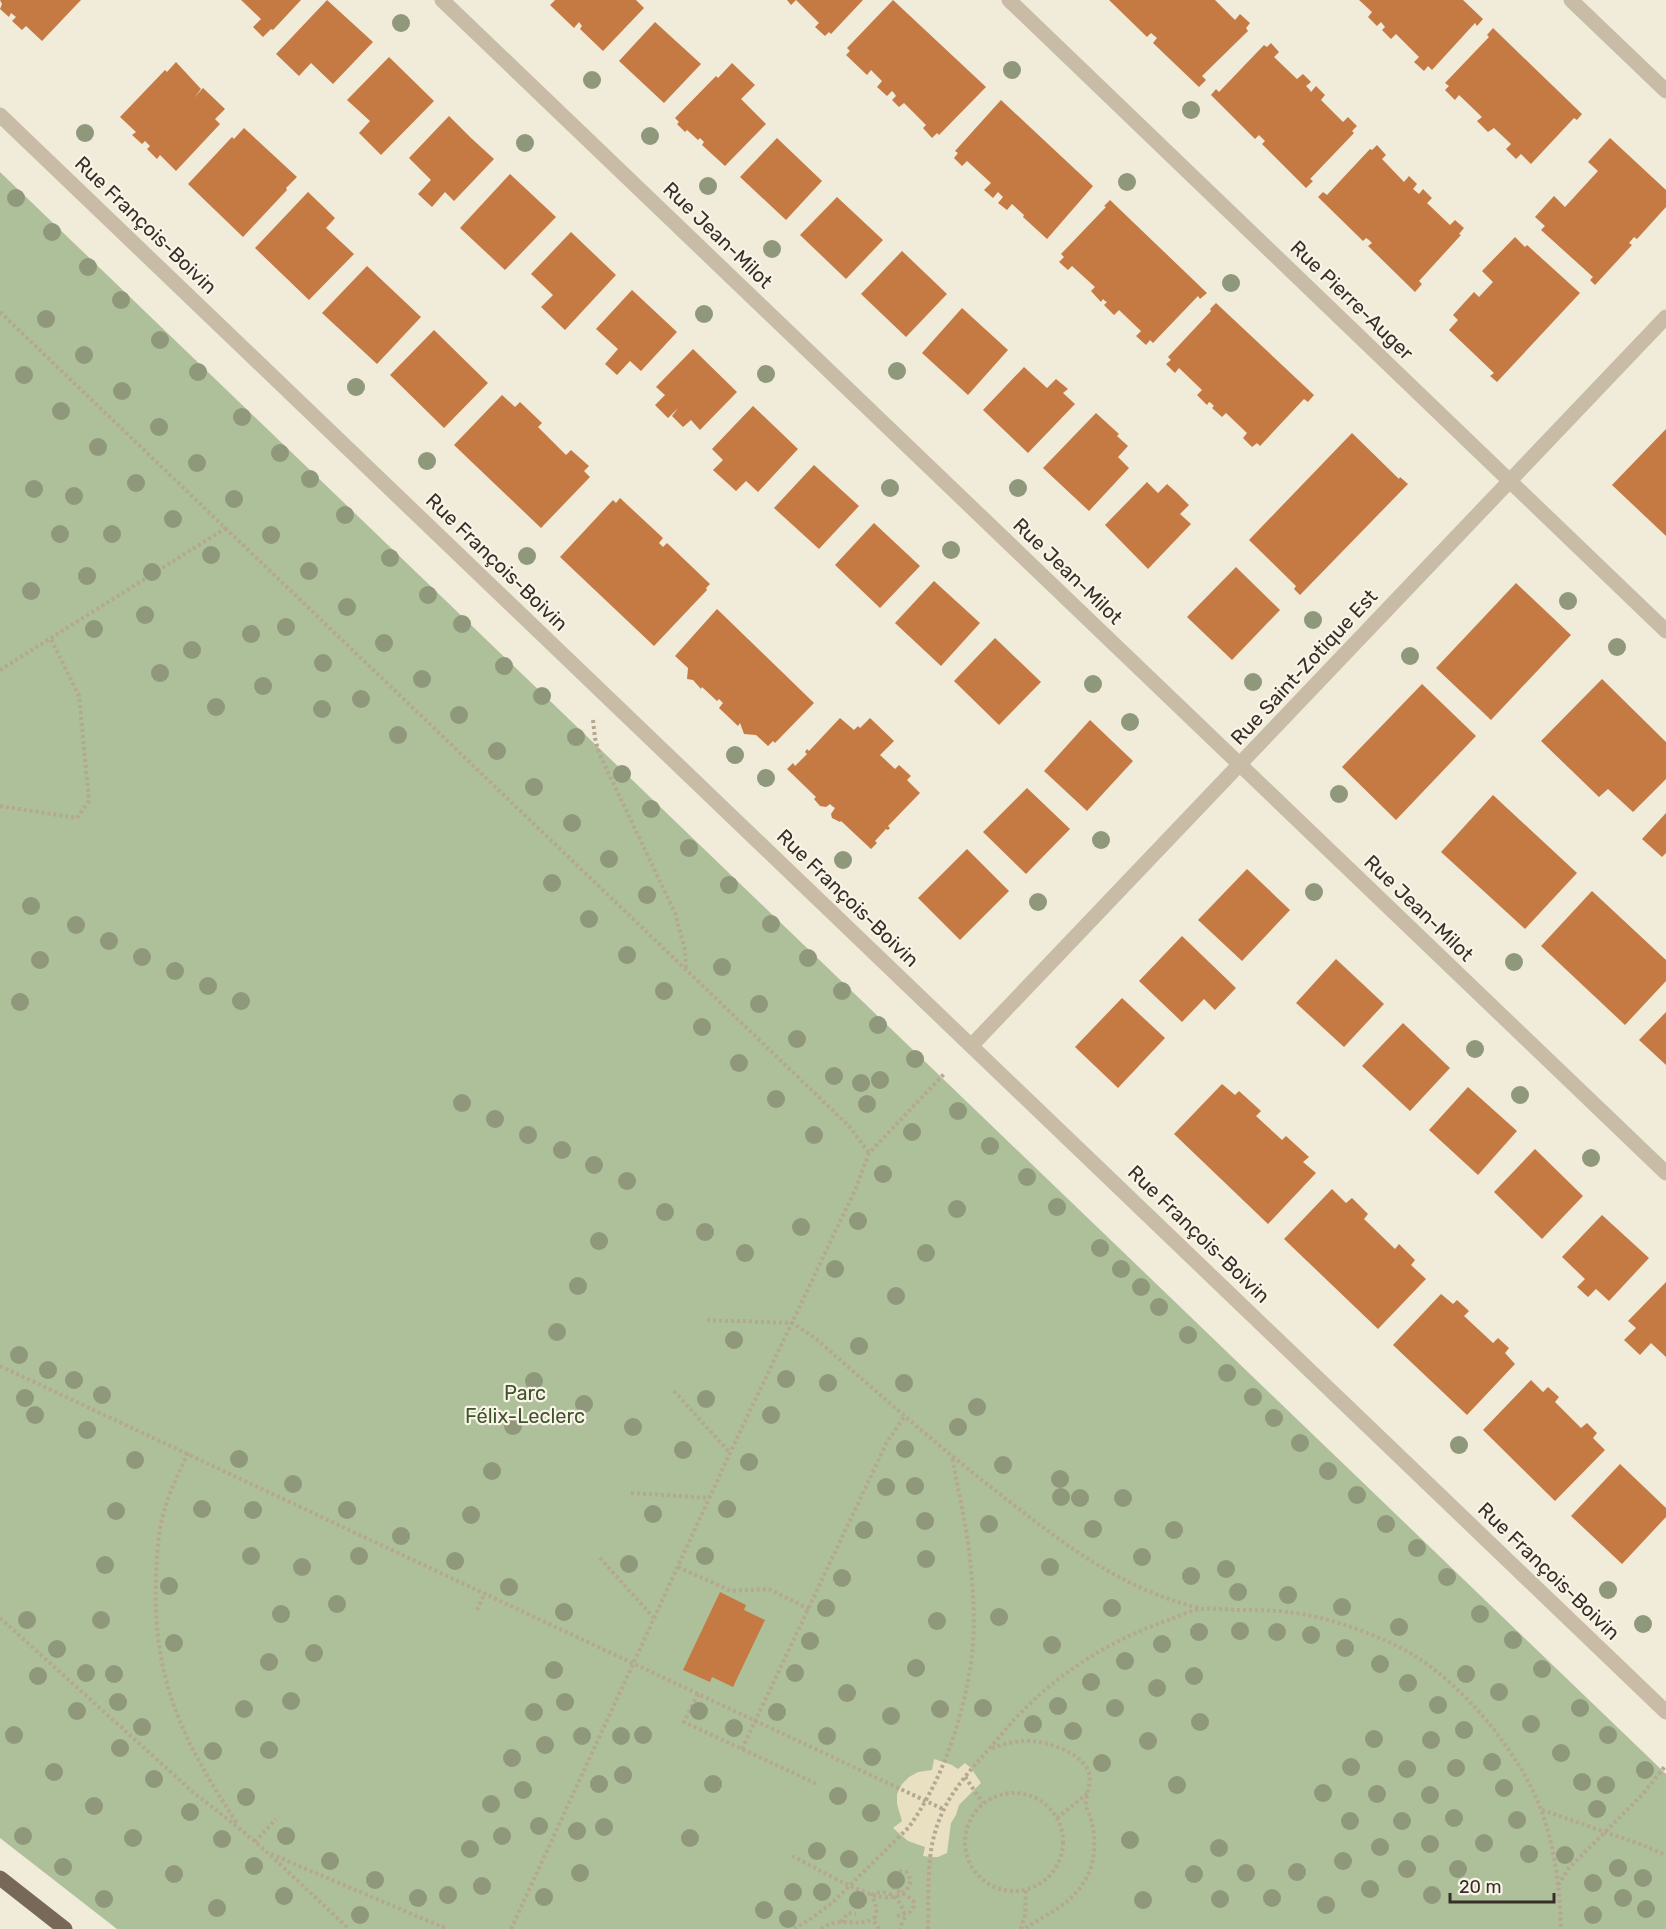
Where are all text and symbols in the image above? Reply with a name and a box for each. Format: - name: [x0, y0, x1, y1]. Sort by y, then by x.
- street label: Rue François-Boivin: [70, 151, 222, 299]
- street label: Rue Jean-Milot: [658, 177, 778, 293]
- street label: Rue Pierre-Auger: [1286, 235, 1419, 365]
- street label: Rue François-Boivin: [421, 488, 573, 636]
- street label: Rue Jean-Milot: [1008, 513, 1128, 629]
- street label: Rue Saint-Zotique Est: [1226, 584, 1382, 750]
- street label: Rue François-Boivin: [772, 824, 924, 972]
- street label: Rue Jean-Milot: [1359, 850, 1479, 966]
- street label: Rue François-Boivin: [1123, 1160, 1275, 1308]
- park label: Parc Félix-Leclerc: [465, 1381, 585, 1428]
- street label: Rue François-Boivin: [1473, 1497, 1625, 1645]
- scale bar: [1450, 1866, 1554, 1904]
- text: 20 m: [1459, 1876, 1501, 1898]

